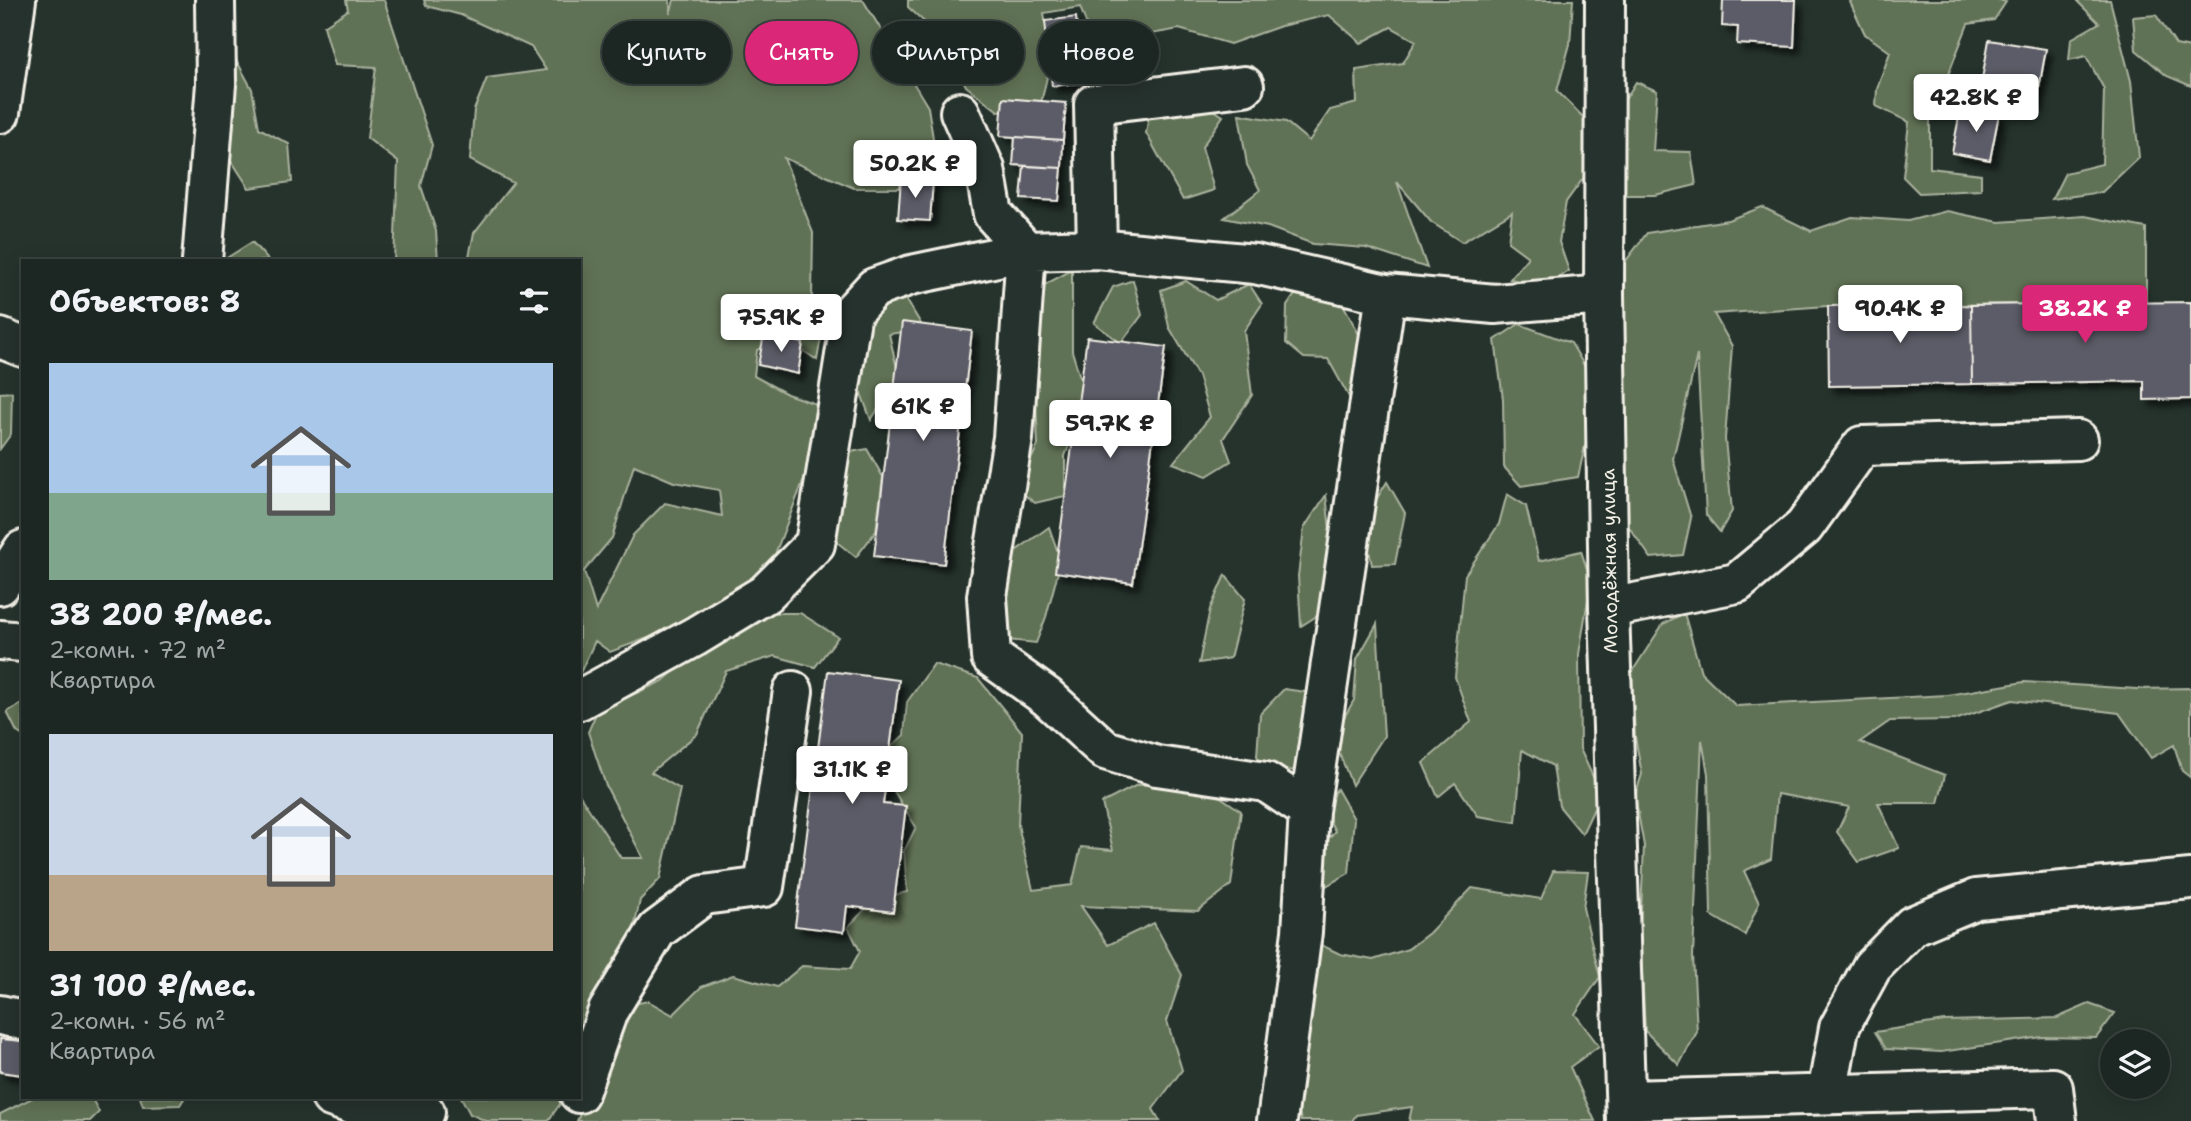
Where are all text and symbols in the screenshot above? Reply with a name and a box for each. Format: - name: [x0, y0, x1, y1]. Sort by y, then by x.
- chip: Купить: [602, 21, 731, 84]
- chip: Снять: [745, 21, 858, 84]
- chip: Фильтры: [872, 21, 1024, 84]
- chip: Новое: [1038, 21, 1159, 84]
- pin: 42.8K ₽: [1911, 74, 2041, 134]
- text: 42.8K ₽: [1930, 82, 2022, 112]
- pin: 50.2K ₽: [850, 140, 980, 200]
- text: 50.2K ₽: [869, 148, 961, 178]
- text: Объектов: 8: [49, 281, 241, 322]
- icon: filters: [515, 282, 553, 320]
- pin: 90.4K ₽: [1835, 286, 1965, 345]
- pin: 38.2K ₽: [2020, 286, 2150, 345]
- text: 90.4K ₽: [1854, 293, 1946, 323]
- text: 38.2K ₽: [2038, 293, 2132, 323]
- pin: 75.9K ₽: [716, 294, 846, 354]
- text: 75.9K ₽: [737, 302, 825, 332]
- pin: 61K ₽: [874, 384, 972, 443]
- text: 61K ₽: [891, 391, 955, 421]
- pin: 59.7K ₽: [1045, 400, 1175, 460]
- icon: home: [238, 408, 364, 534]
- text: 59.7K ₽: [1065, 408, 1155, 438]
- street label: Молодёжная улица: [1595, 468, 1624, 654]
- text: 38 200 ₽/мес.: [49, 594, 272, 635]
- text: 2-комн. · 72 m²: [49, 635, 226, 665]
- text: Квартира: [49, 665, 155, 695]
- pin: 31.1K ₽: [787, 746, 917, 806]
- text: 31.1K ₽: [812, 754, 892, 784]
- icon: home: [238, 779, 364, 905]
- text: 31 100 ₽/мес.: [49, 965, 256, 1006]
- text: 2-комн. · 56 m²: [49, 1006, 226, 1036]
- map controls: [2100, 1029, 2170, 1099]
- button: layers: [2100, 1029, 2170, 1099]
- text: Квартира: [49, 1036, 155, 1066]

